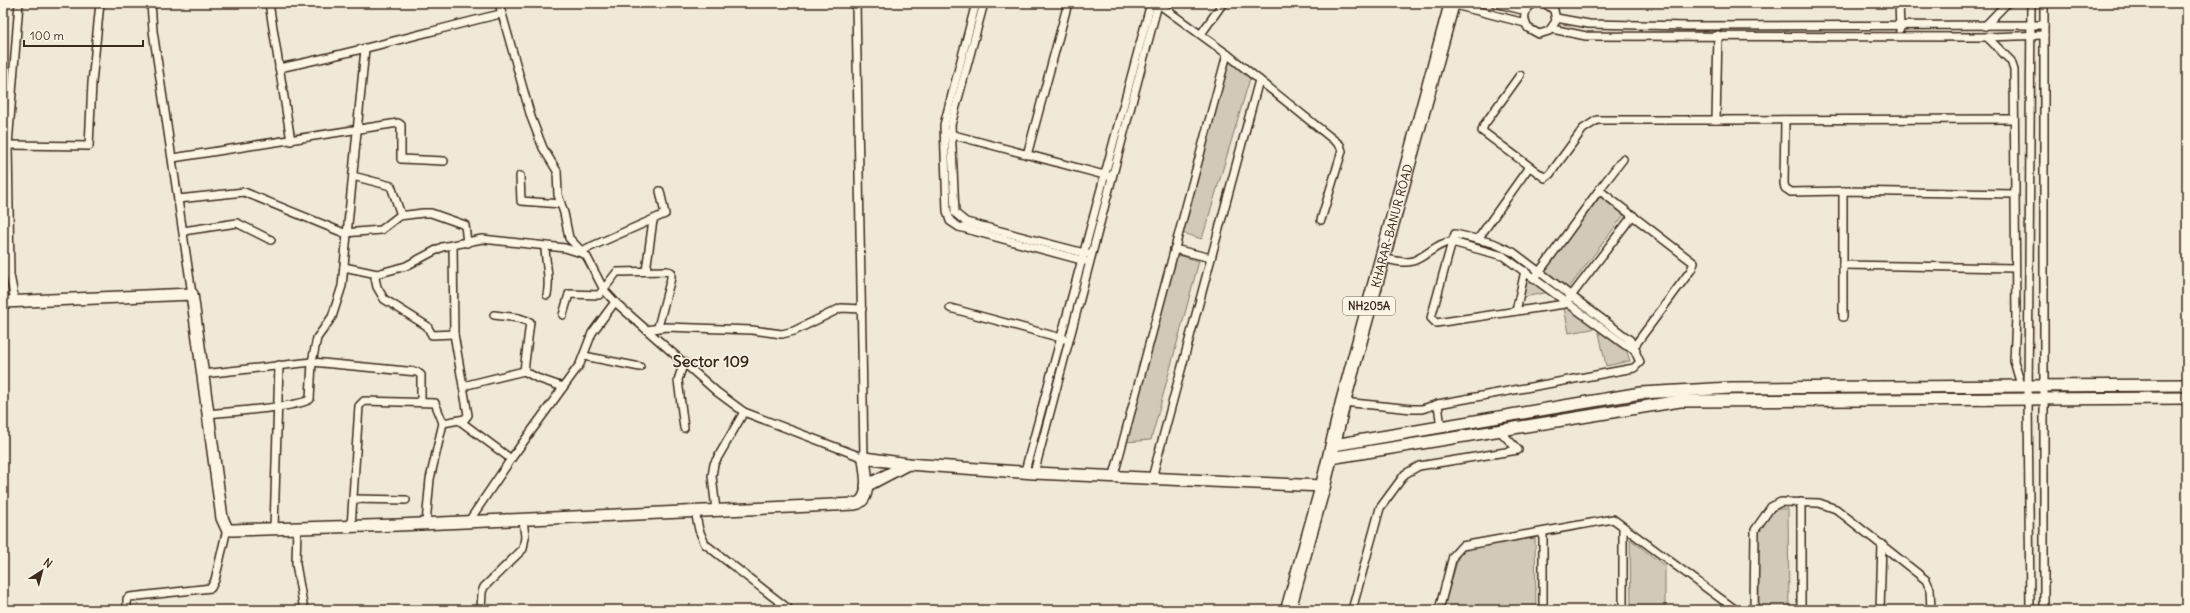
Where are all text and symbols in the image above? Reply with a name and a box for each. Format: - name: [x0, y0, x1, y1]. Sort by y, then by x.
- scale bar: [24, 22, 143, 48]
- text: 100 m: [30, 28, 64, 43]
- street label: KHARAR-BANUR ROAD: [1367, 162, 1415, 289]
- road number: NH205A: [1343, 297, 1395, 315]
- district label: Sector 109: [673, 351, 749, 371]
- north arrow: [22, 551, 62, 591]
- text: N: [41, 555, 55, 571]

